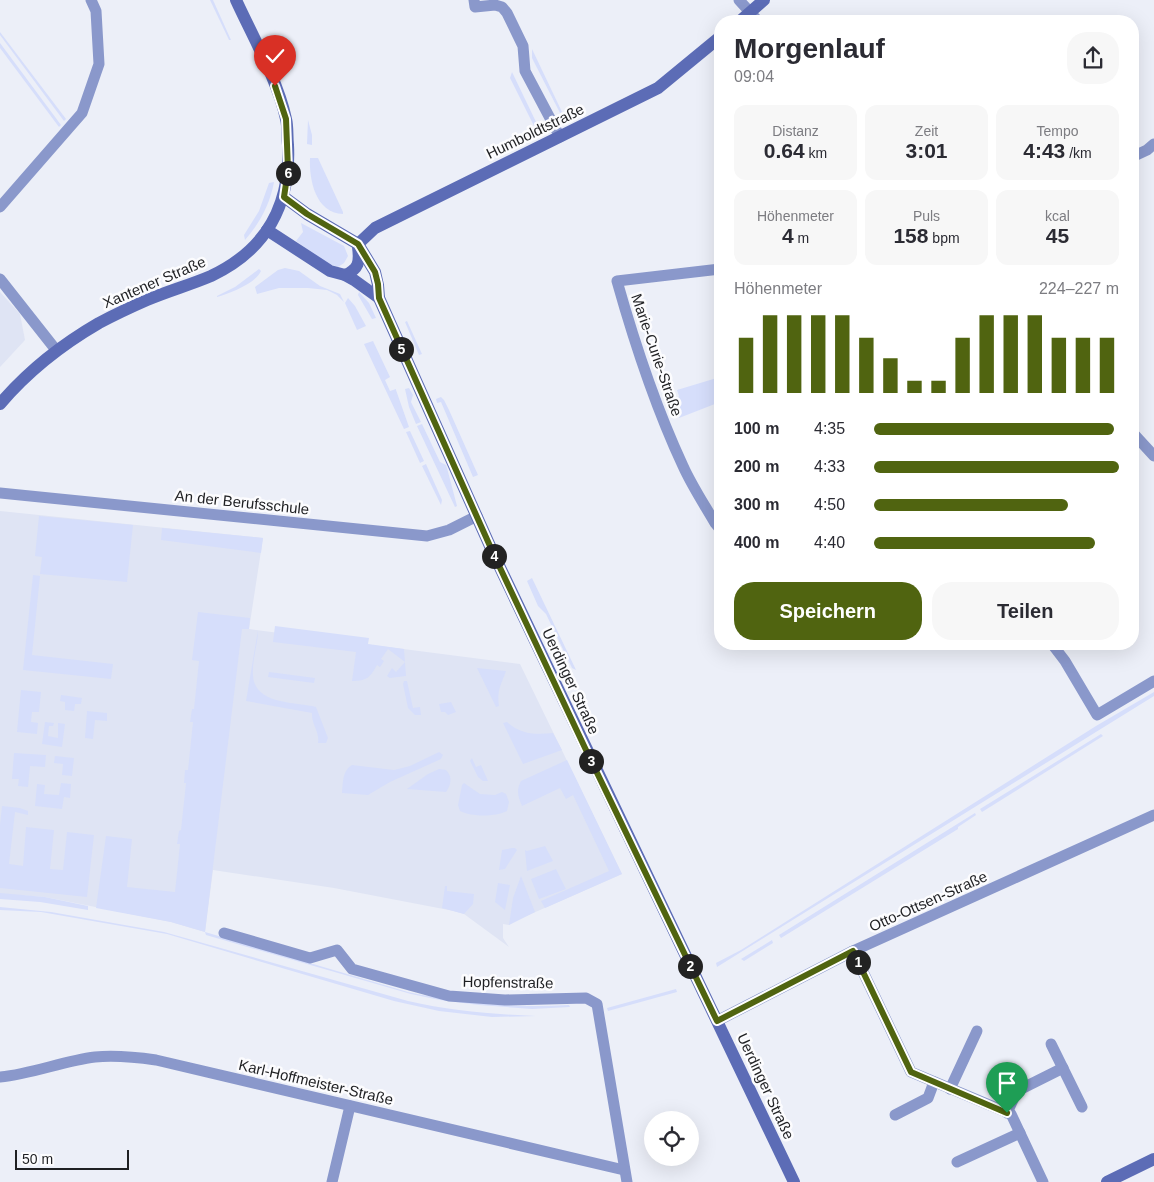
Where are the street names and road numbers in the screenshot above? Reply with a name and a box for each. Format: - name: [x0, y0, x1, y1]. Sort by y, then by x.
- street label: Humboldtstraße: [483, 100, 587, 162]
- street label: Xantener Straße: [100, 253, 208, 311]
- street label: Marie-Curie-Straße: [628, 292, 686, 418]
- street label: An der Berufsschule: [174, 486, 310, 518]
- street label: Uerdinger Straße: [539, 625, 603, 737]
- street label: Otto-Ottsen-Straße: [866, 867, 990, 935]
- street label: Hopfenstraße: [462, 973, 554, 991]
- street label: Uerdinger Straße: [734, 1030, 798, 1142]
- street label: Karl-Hoffmeister-Straße: [237, 1056, 395, 1108]

